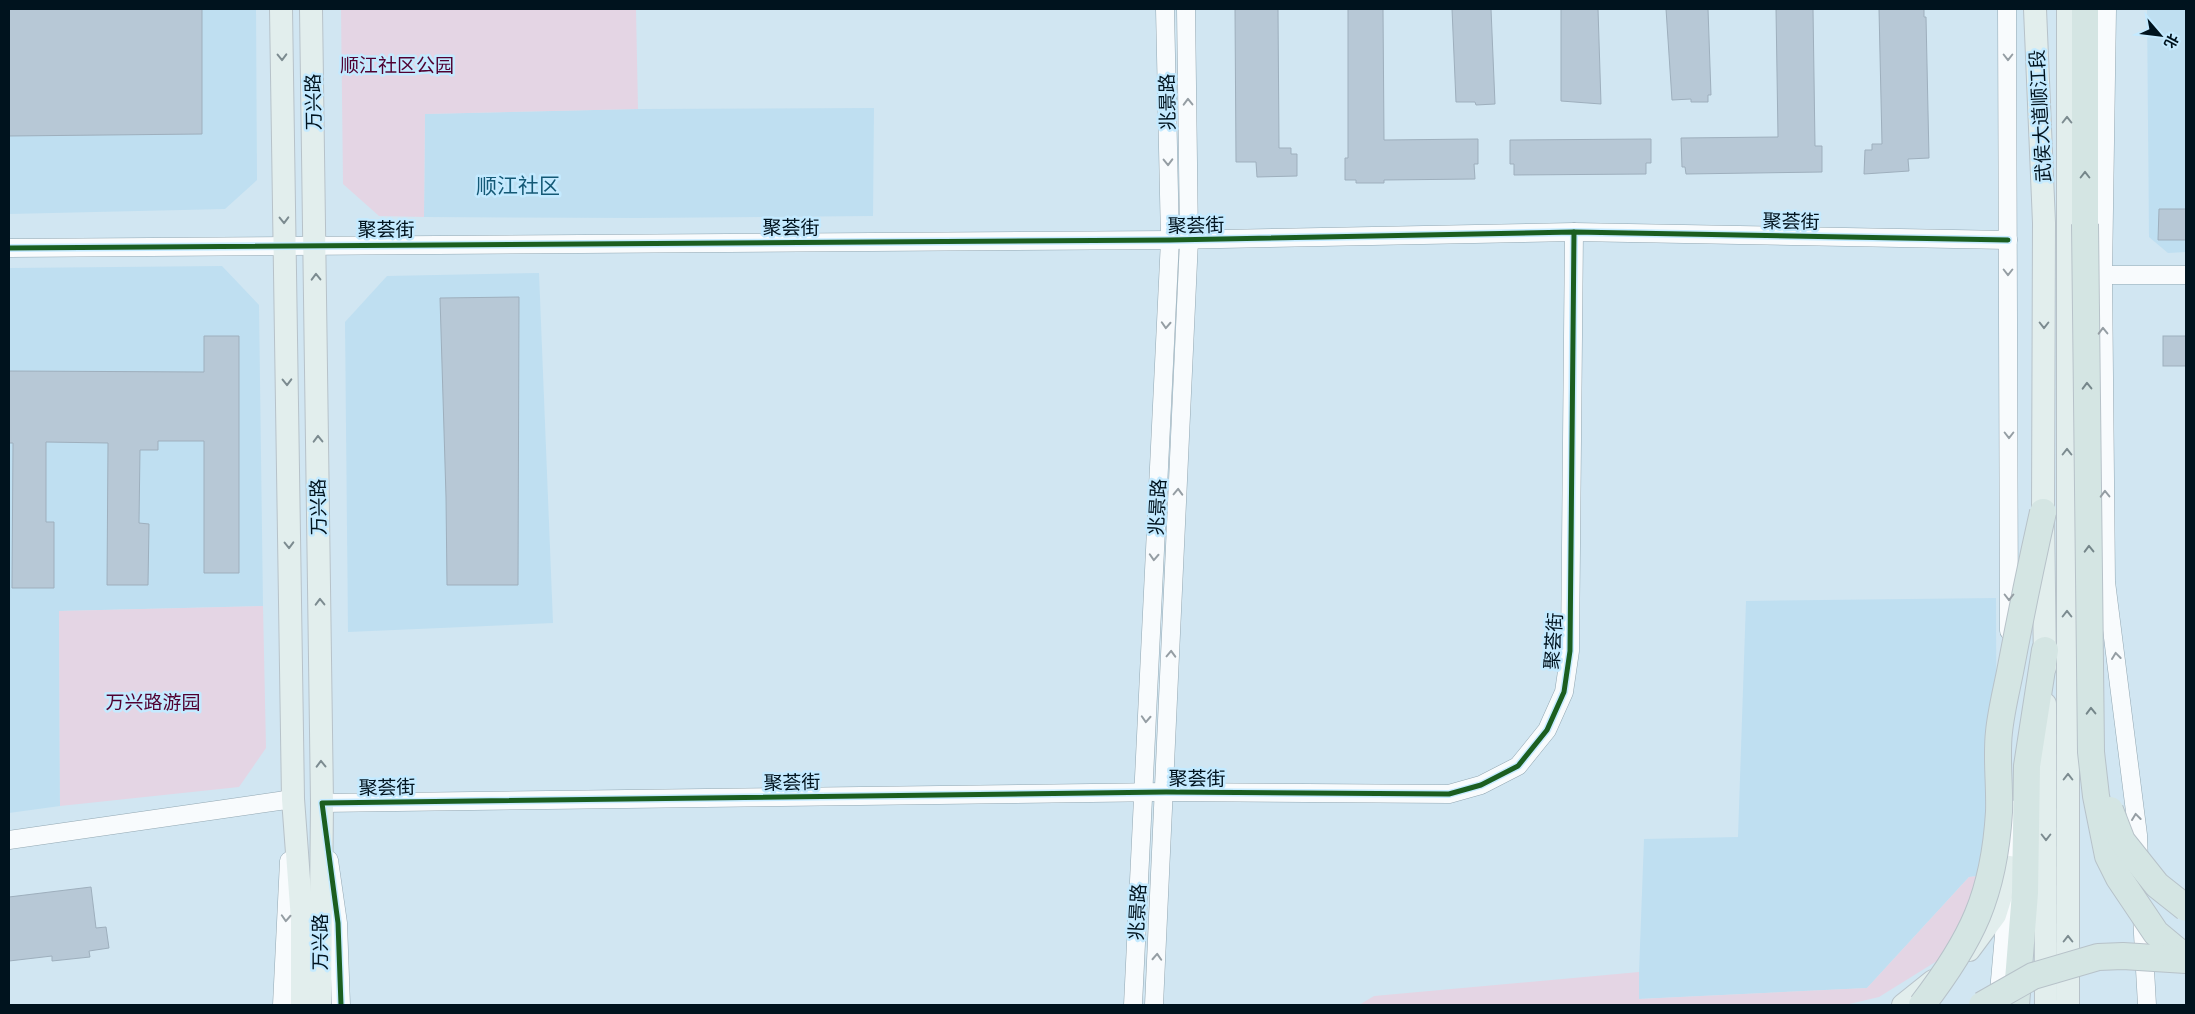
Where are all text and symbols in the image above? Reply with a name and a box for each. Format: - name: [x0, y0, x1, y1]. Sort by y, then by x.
- north arrow: [2135, 10, 2185, 60]
- text: 北: [2161, 31, 2181, 51]
- street label: 武侯大道顺江段: [2027, 49, 2054, 183]
- one-way arrow: [277, 54, 287, 62]
- one-way arrow: [2003, 54, 2013, 62]
- park label: 顺江社区公园: [340, 55, 454, 76]
- street label: 万兴路: [304, 73, 324, 131]
- street label: 兆景路: [1158, 73, 1178, 131]
- one-way arrow: [1182, 98, 1193, 106]
- one-way arrow: [2062, 115, 2072, 123]
- one-way arrow: [1163, 159, 1173, 167]
- one-way arrow: [2080, 171, 2090, 178]
- district label: 顺江社区: [476, 175, 560, 197]
- street label: 聚荟街: [1762, 212, 1820, 232]
- one-way arrow: [279, 216, 289, 224]
- street label: 聚荟街: [1167, 216, 1225, 236]
- street label: 聚荟街: [762, 218, 820, 238]
- street label: 聚荟街: [357, 220, 415, 240]
- one-way arrow: [2003, 269, 2013, 277]
- one-way arrow: [311, 272, 321, 280]
- one-way arrow: [1160, 321, 1171, 329]
- one-way arrow: [2039, 321, 2049, 329]
- one-way arrow: [2098, 327, 2109, 335]
- one-way arrow: [281, 379, 292, 387]
- one-way arrow: [2082, 382, 2092, 390]
- one-way arrow: [2004, 432, 2014, 439]
- one-way arrow: [313, 435, 323, 442]
- one-way arrow: [2062, 447, 2072, 455]
- street label: 万兴路: [309, 478, 329, 536]
- street label: 兆景路: [1147, 478, 1169, 536]
- one-way arrow: [1173, 488, 1184, 496]
- one-way arrow: [2100, 489, 2110, 497]
- one-way arrow: [284, 542, 294, 549]
- one-way arrow: [2084, 545, 2094, 552]
- one-way arrow: [1149, 553, 1160, 561]
- one-way arrow: [2004, 594, 2014, 602]
- one-way arrow: [314, 597, 325, 605]
- one-way arrow: [2062, 610, 2072, 618]
- street label: 聚荟街: [1542, 612, 1566, 670]
- one-way arrow: [1166, 650, 1177, 658]
- one-way arrow: [2111, 651, 2121, 660]
- park label: 万兴路游园: [105, 693, 201, 713]
- one-way arrow: [2086, 707, 2096, 715]
- one-way arrow: [1141, 716, 1152, 724]
- one-way arrow: [316, 760, 326, 768]
- street label: 聚荟街: [1168, 769, 1226, 789]
- one-way arrow: [2063, 772, 2073, 780]
- street label: 聚荟街: [763, 773, 821, 793]
- street label: 聚荟街: [358, 778, 416, 798]
- one-way arrow: [2131, 813, 2142, 821]
- one-way arrow: [2041, 834, 2051, 841]
- street label: 兆景路: [1127, 883, 1149, 941]
- street label: 万兴路: [311, 913, 331, 971]
- one-way arrow: [281, 914, 292, 922]
- one-way arrow: [2063, 935, 2073, 942]
- one-way arrow: [1151, 952, 1162, 960]

